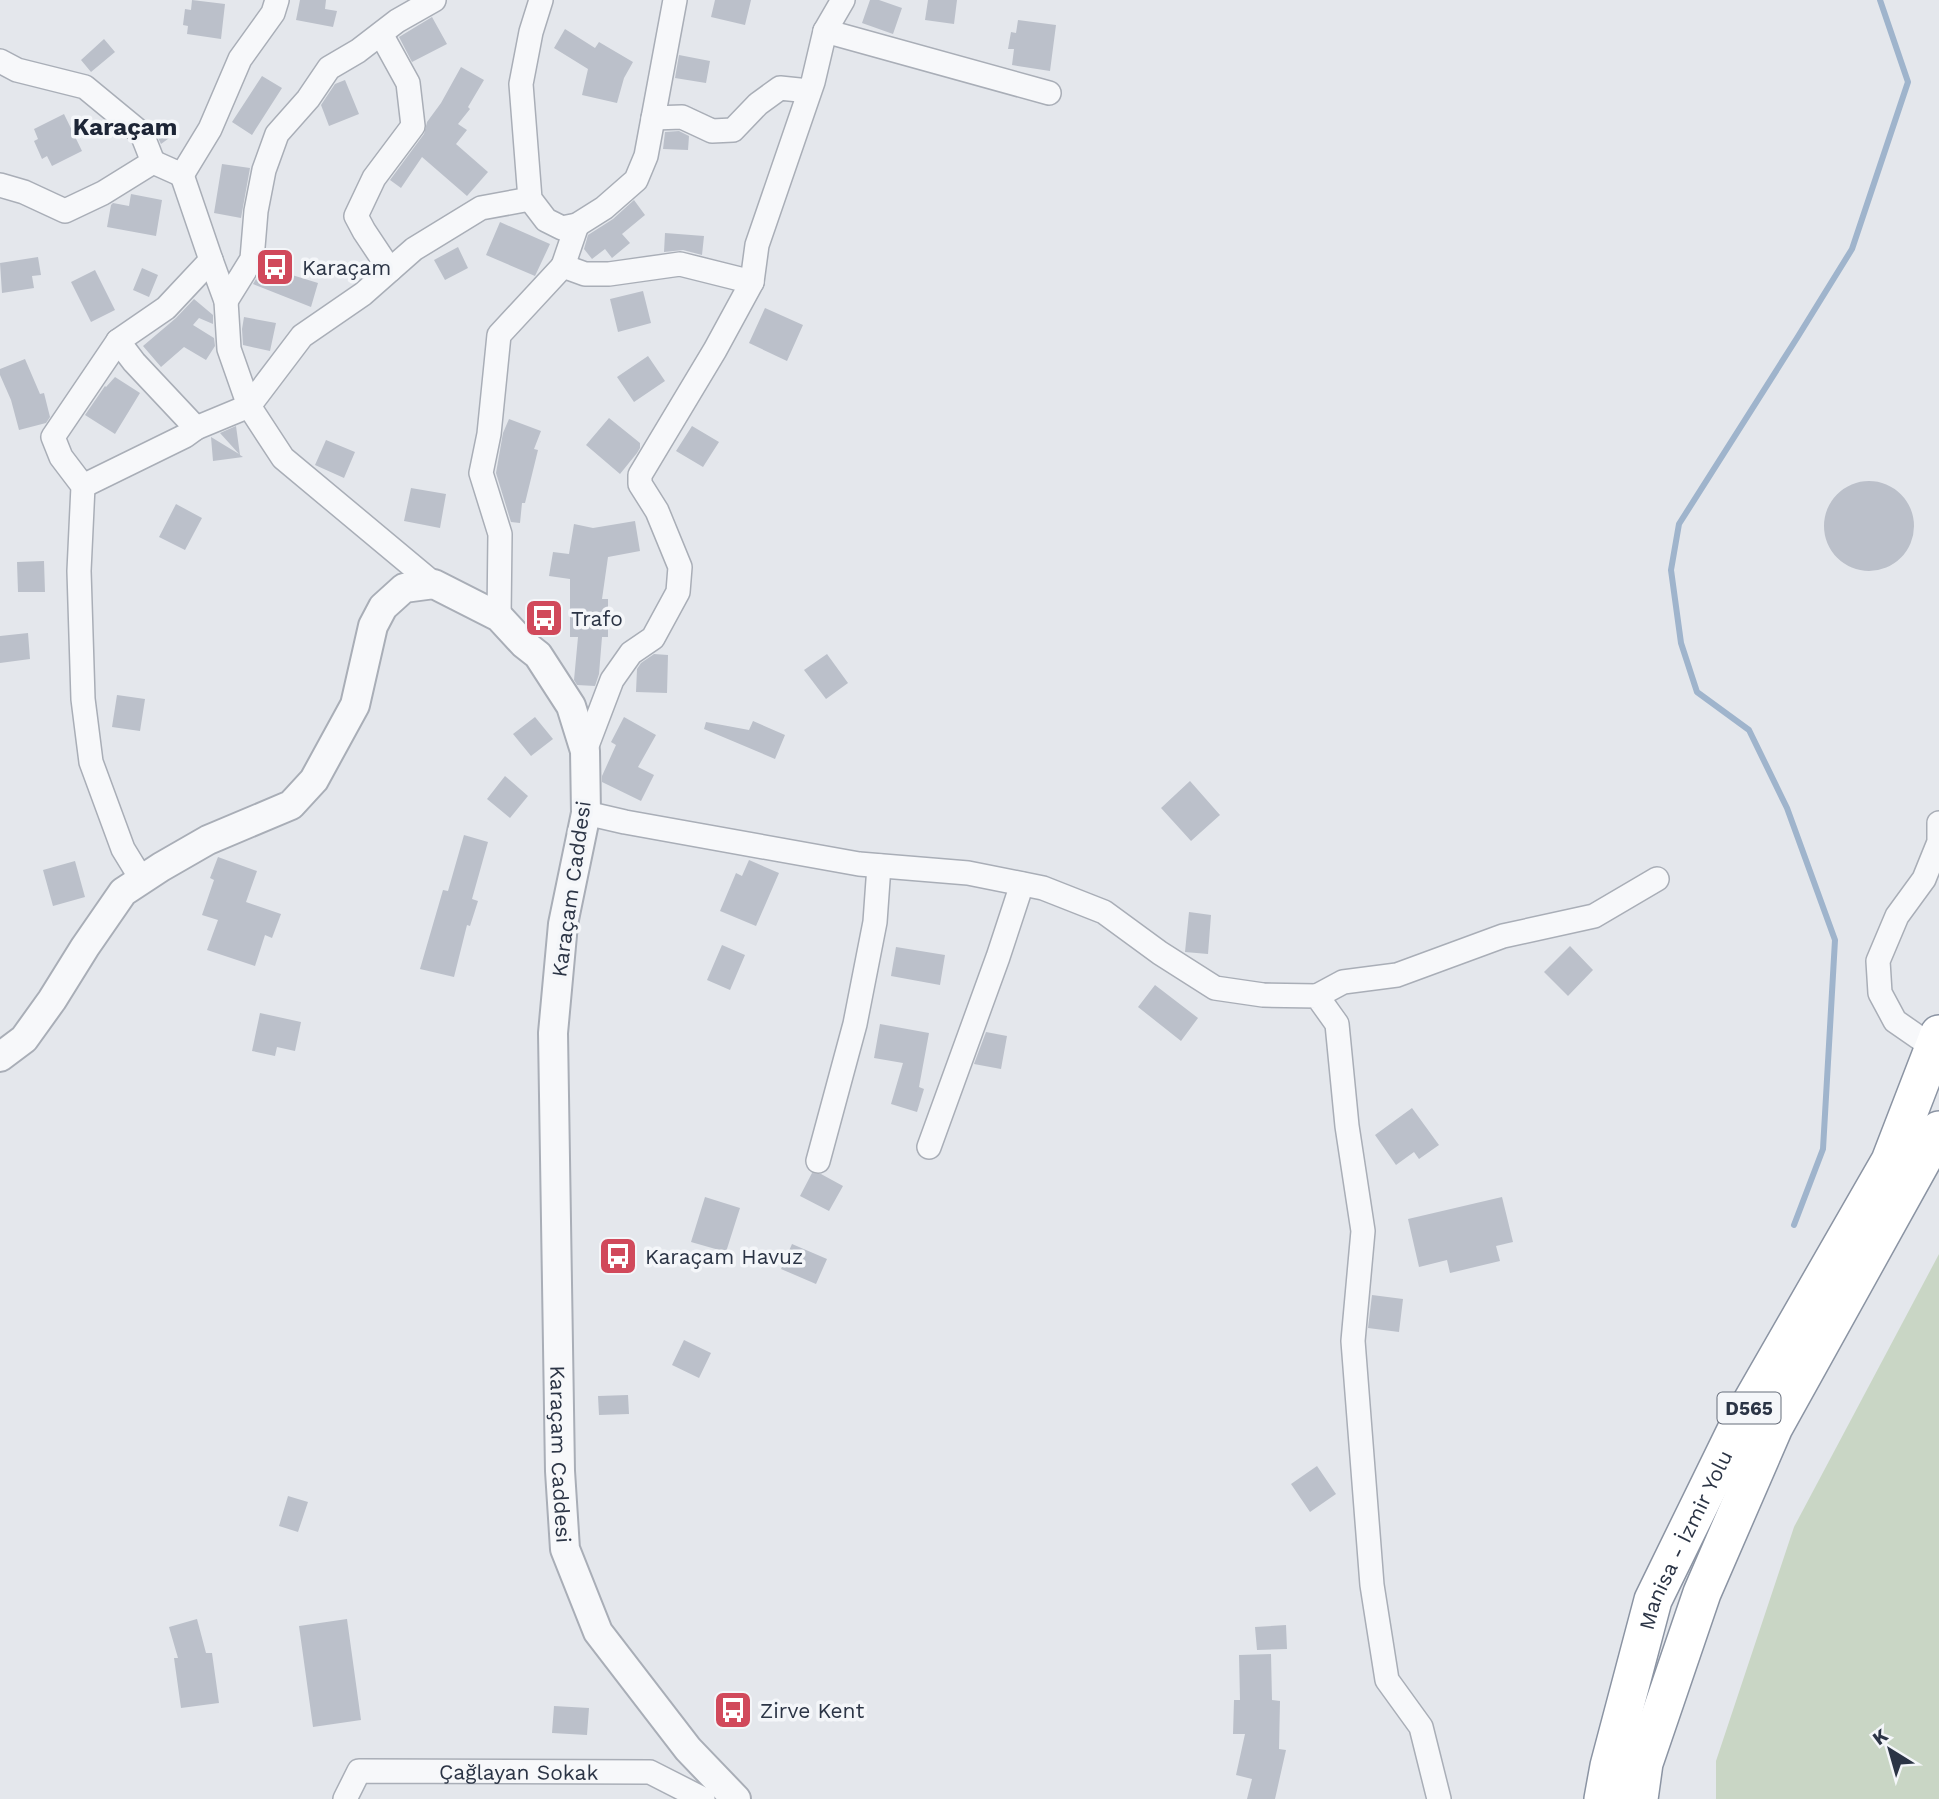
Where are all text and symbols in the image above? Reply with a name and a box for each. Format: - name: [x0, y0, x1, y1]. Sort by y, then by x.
- district label: Karaçam: [73, 113, 177, 141]
- bus stop icon: Karaçam: [254, 246, 296, 288]
- place label: Karaçam: [302, 255, 391, 280]
- bus stop icon: Trafo: [523, 597, 565, 639]
- place label: Trafo: [571, 606, 623, 631]
- street label: Karaçam Caddesi: [546, 799, 596, 979]
- bus stop icon: Karaçam Havuz: [597, 1235, 639, 1277]
- place label: Karaçam Havuz: [645, 1244, 803, 1269]
- street label: Karaçam Caddesi: [546, 1365, 577, 1544]
- road number: D565: [1718, 1392, 1780, 1424]
- street label: Manisa - İzmir Yolu: [1633, 1446, 1737, 1632]
- bus stop icon: Zirve Kent: [712, 1689, 754, 1731]
- place label: Zirve Kent: [760, 1698, 864, 1723]
- north arrow: [1855, 1715, 1925, 1785]
- text: K: [1868, 1724, 1892, 1750]
- street label: Çağlayan Sokak: [439, 1759, 599, 1784]

